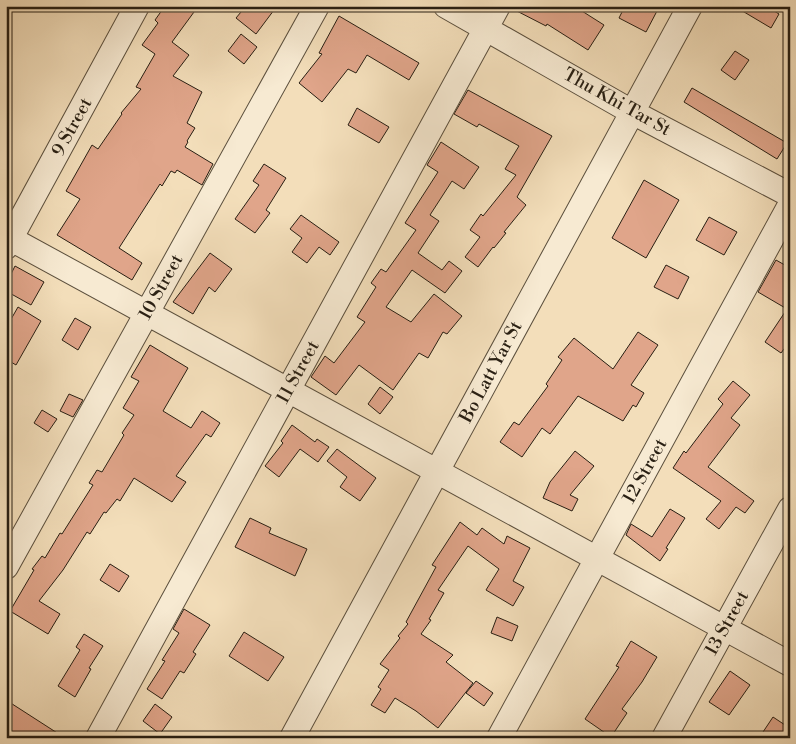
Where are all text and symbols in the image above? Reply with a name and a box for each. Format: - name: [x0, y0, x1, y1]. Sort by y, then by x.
- street label: Thu Khi Tar St: [559, 63, 675, 141]
- street label: 9 Street: [47, 93, 98, 160]
- street label: 10 Street: [134, 250, 189, 324]
- street label: Bo Latt Yar St: [454, 317, 528, 428]
- street label: 11 Street: [271, 336, 325, 408]
- street label: 12 Street: [618, 434, 673, 508]
- street label: 13 Street: [700, 586, 754, 659]

